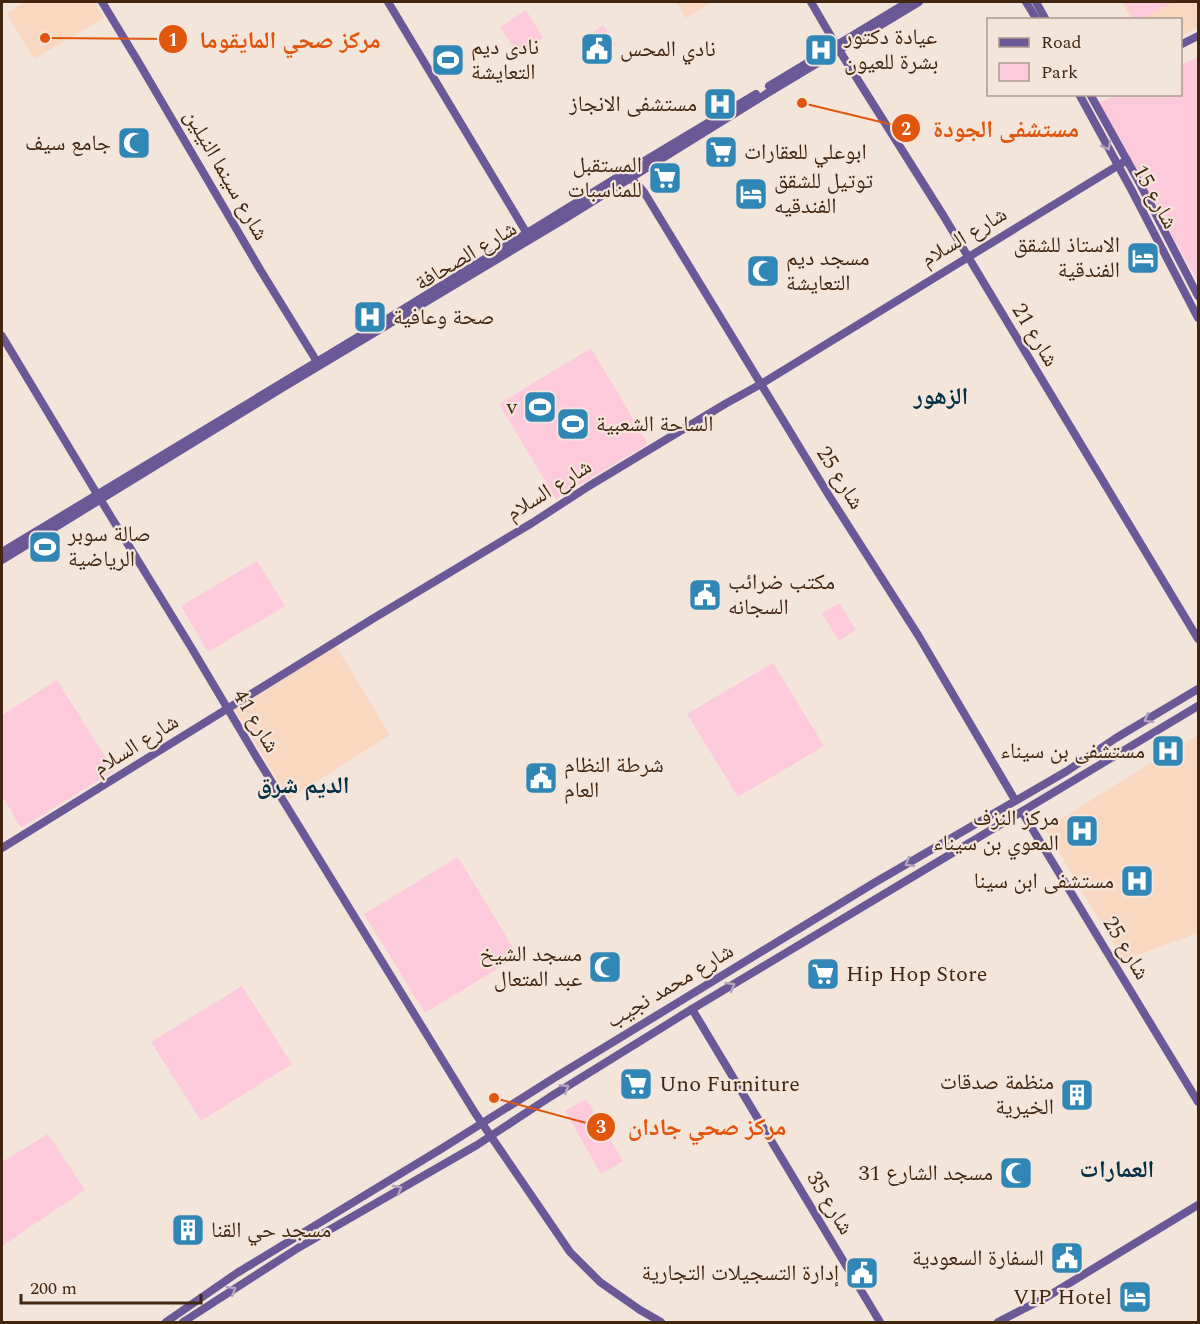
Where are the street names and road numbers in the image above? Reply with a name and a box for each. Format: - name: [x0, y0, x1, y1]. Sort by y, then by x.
- street label: شارع سينما النيلين: [175, 103, 277, 247]
- street label: شارع 15: [1124, 159, 1186, 235]
- street label: شارع السلام: [914, 198, 1014, 276]
- street label: شارع الصحافة: [409, 213, 523, 299]
- street label: شارع 21: [1003, 297, 1067, 373]
- street label: شارع 25: [808, 440, 872, 516]
- street label: شارع السلام: [500, 451, 598, 529]
- street label: شارع 41: [224, 683, 288, 759]
- street label: شارع السلام: [87, 706, 185, 784]
- street label: شارع 25: [1094, 910, 1158, 986]
- street label: شارع محمد نجيب: [600, 935, 740, 1037]
- street label: شارع 35: [798, 1165, 862, 1241]

